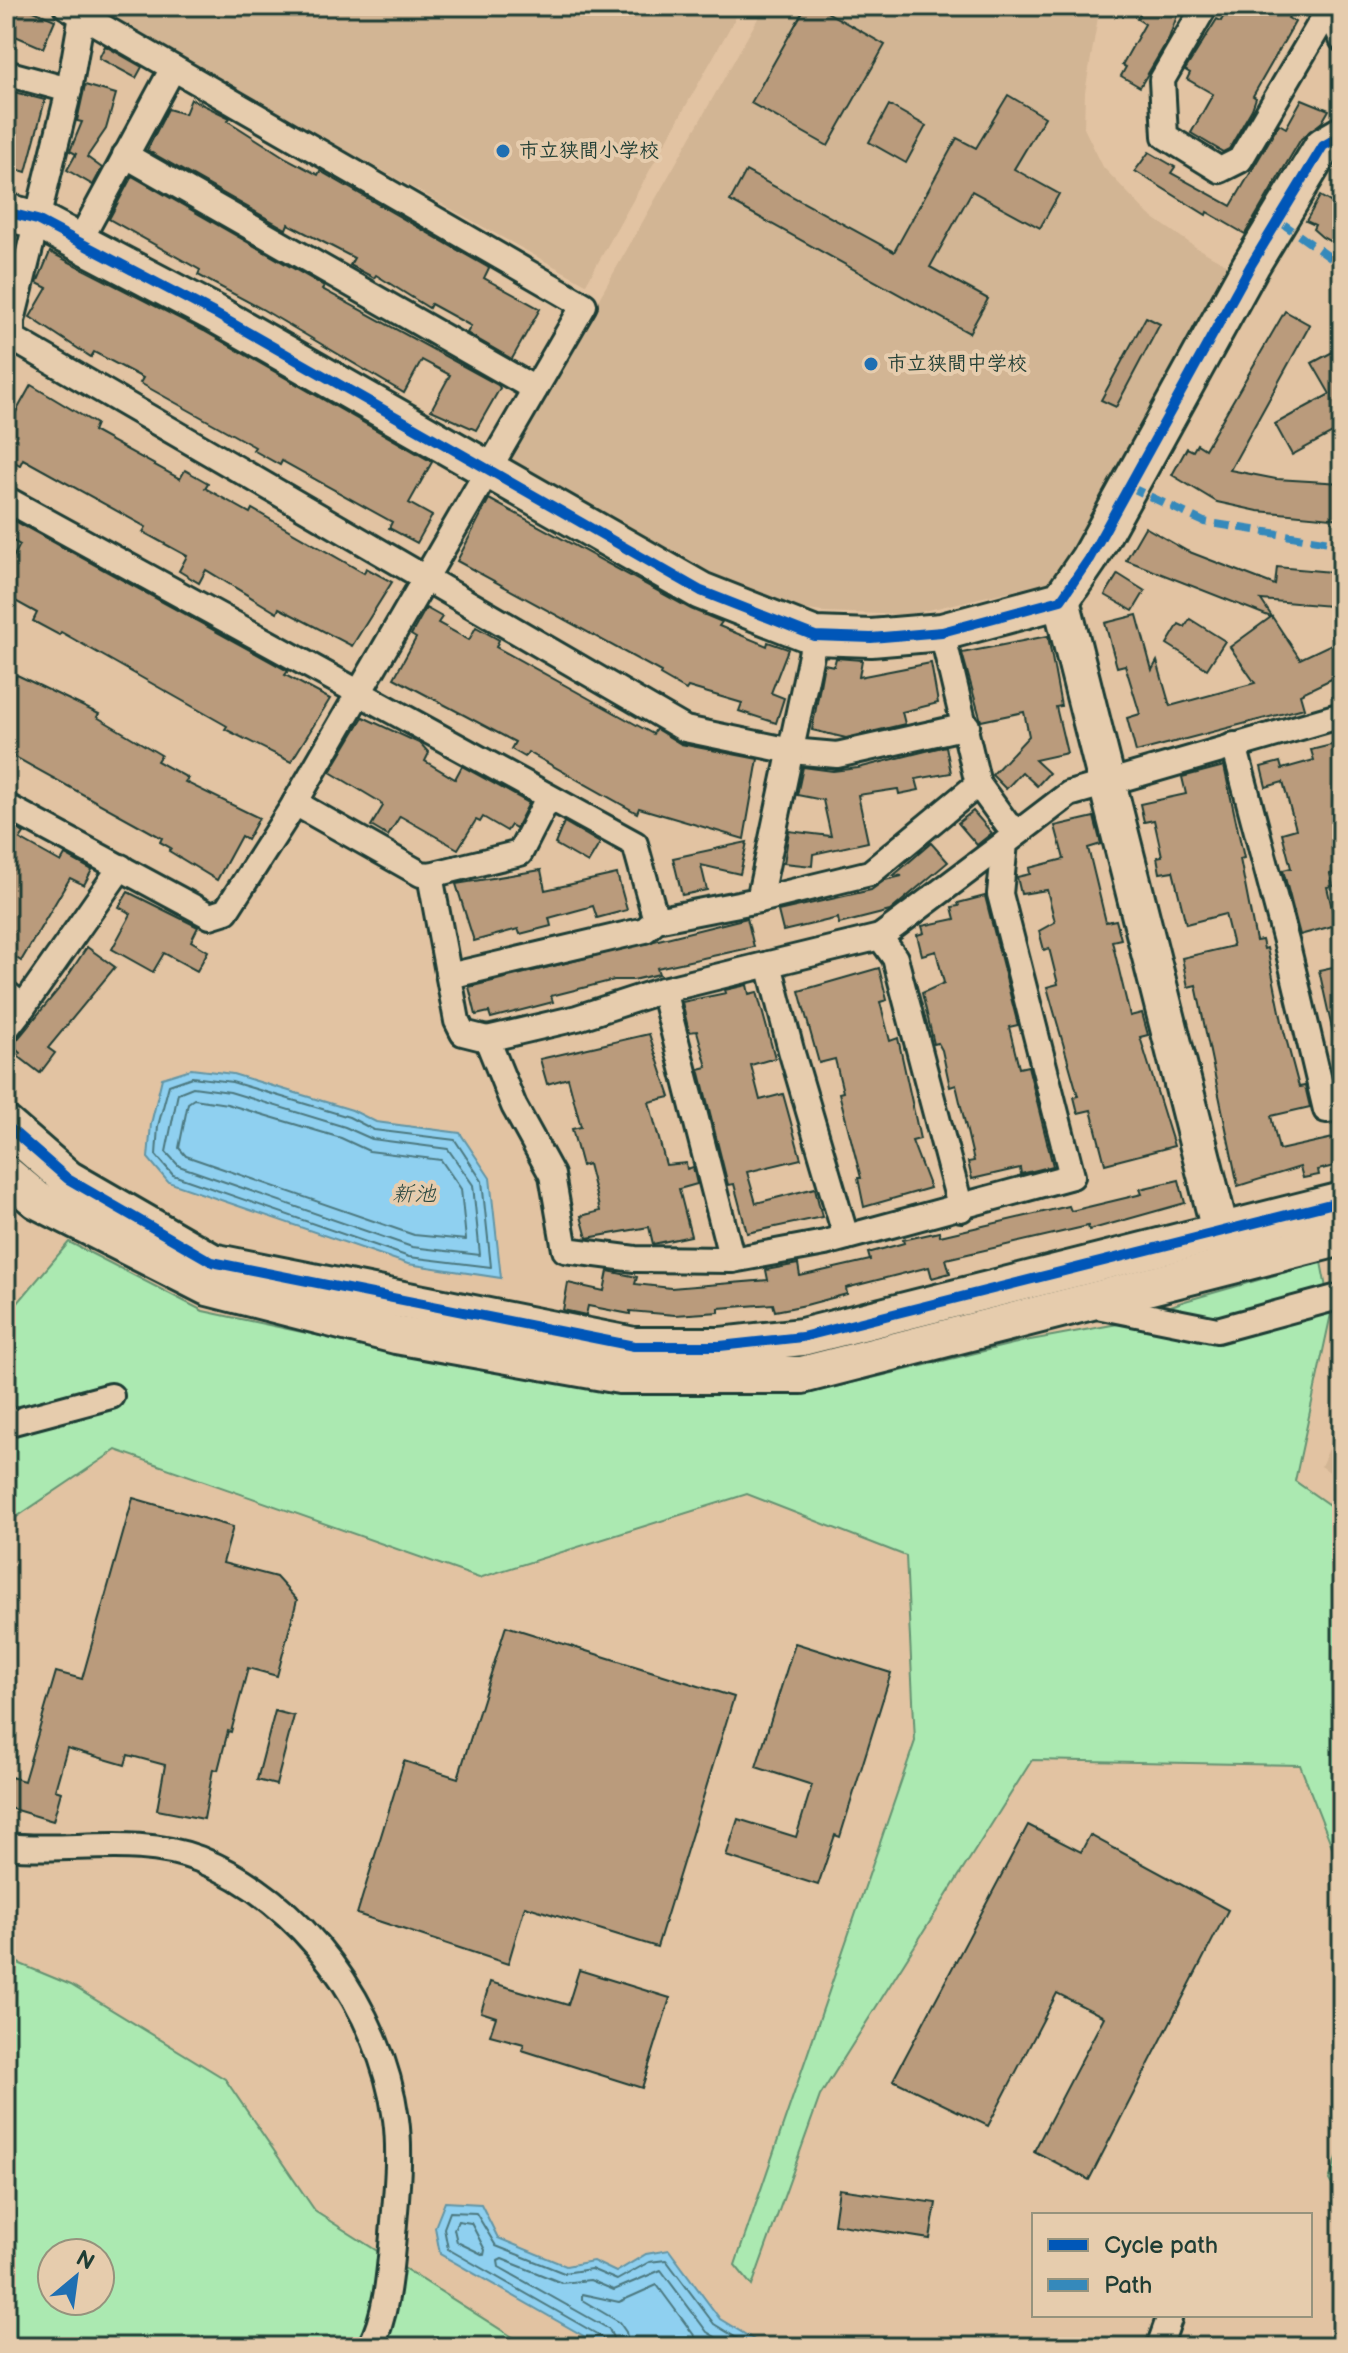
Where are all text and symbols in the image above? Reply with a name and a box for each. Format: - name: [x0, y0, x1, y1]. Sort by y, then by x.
- place label: 市立狭間小学校: [519, 139, 659, 163]
- marker: 市立狭間小学校: [494, 142, 512, 160]
- place label: 市立狭間中学校: [887, 352, 1027, 376]
- marker: 市立狭間中学校: [862, 355, 880, 373]
- water label: 新池: [392, 1181, 437, 1208]
- legend: [1032, 2213, 1312, 2317]
- text: Cycle path: [1104, 2231, 1218, 2260]
- north arrow: [36, 2237, 116, 2317]
- text: N: [71, 2245, 99, 2277]
- text: Path: [1104, 2271, 1152, 2300]

